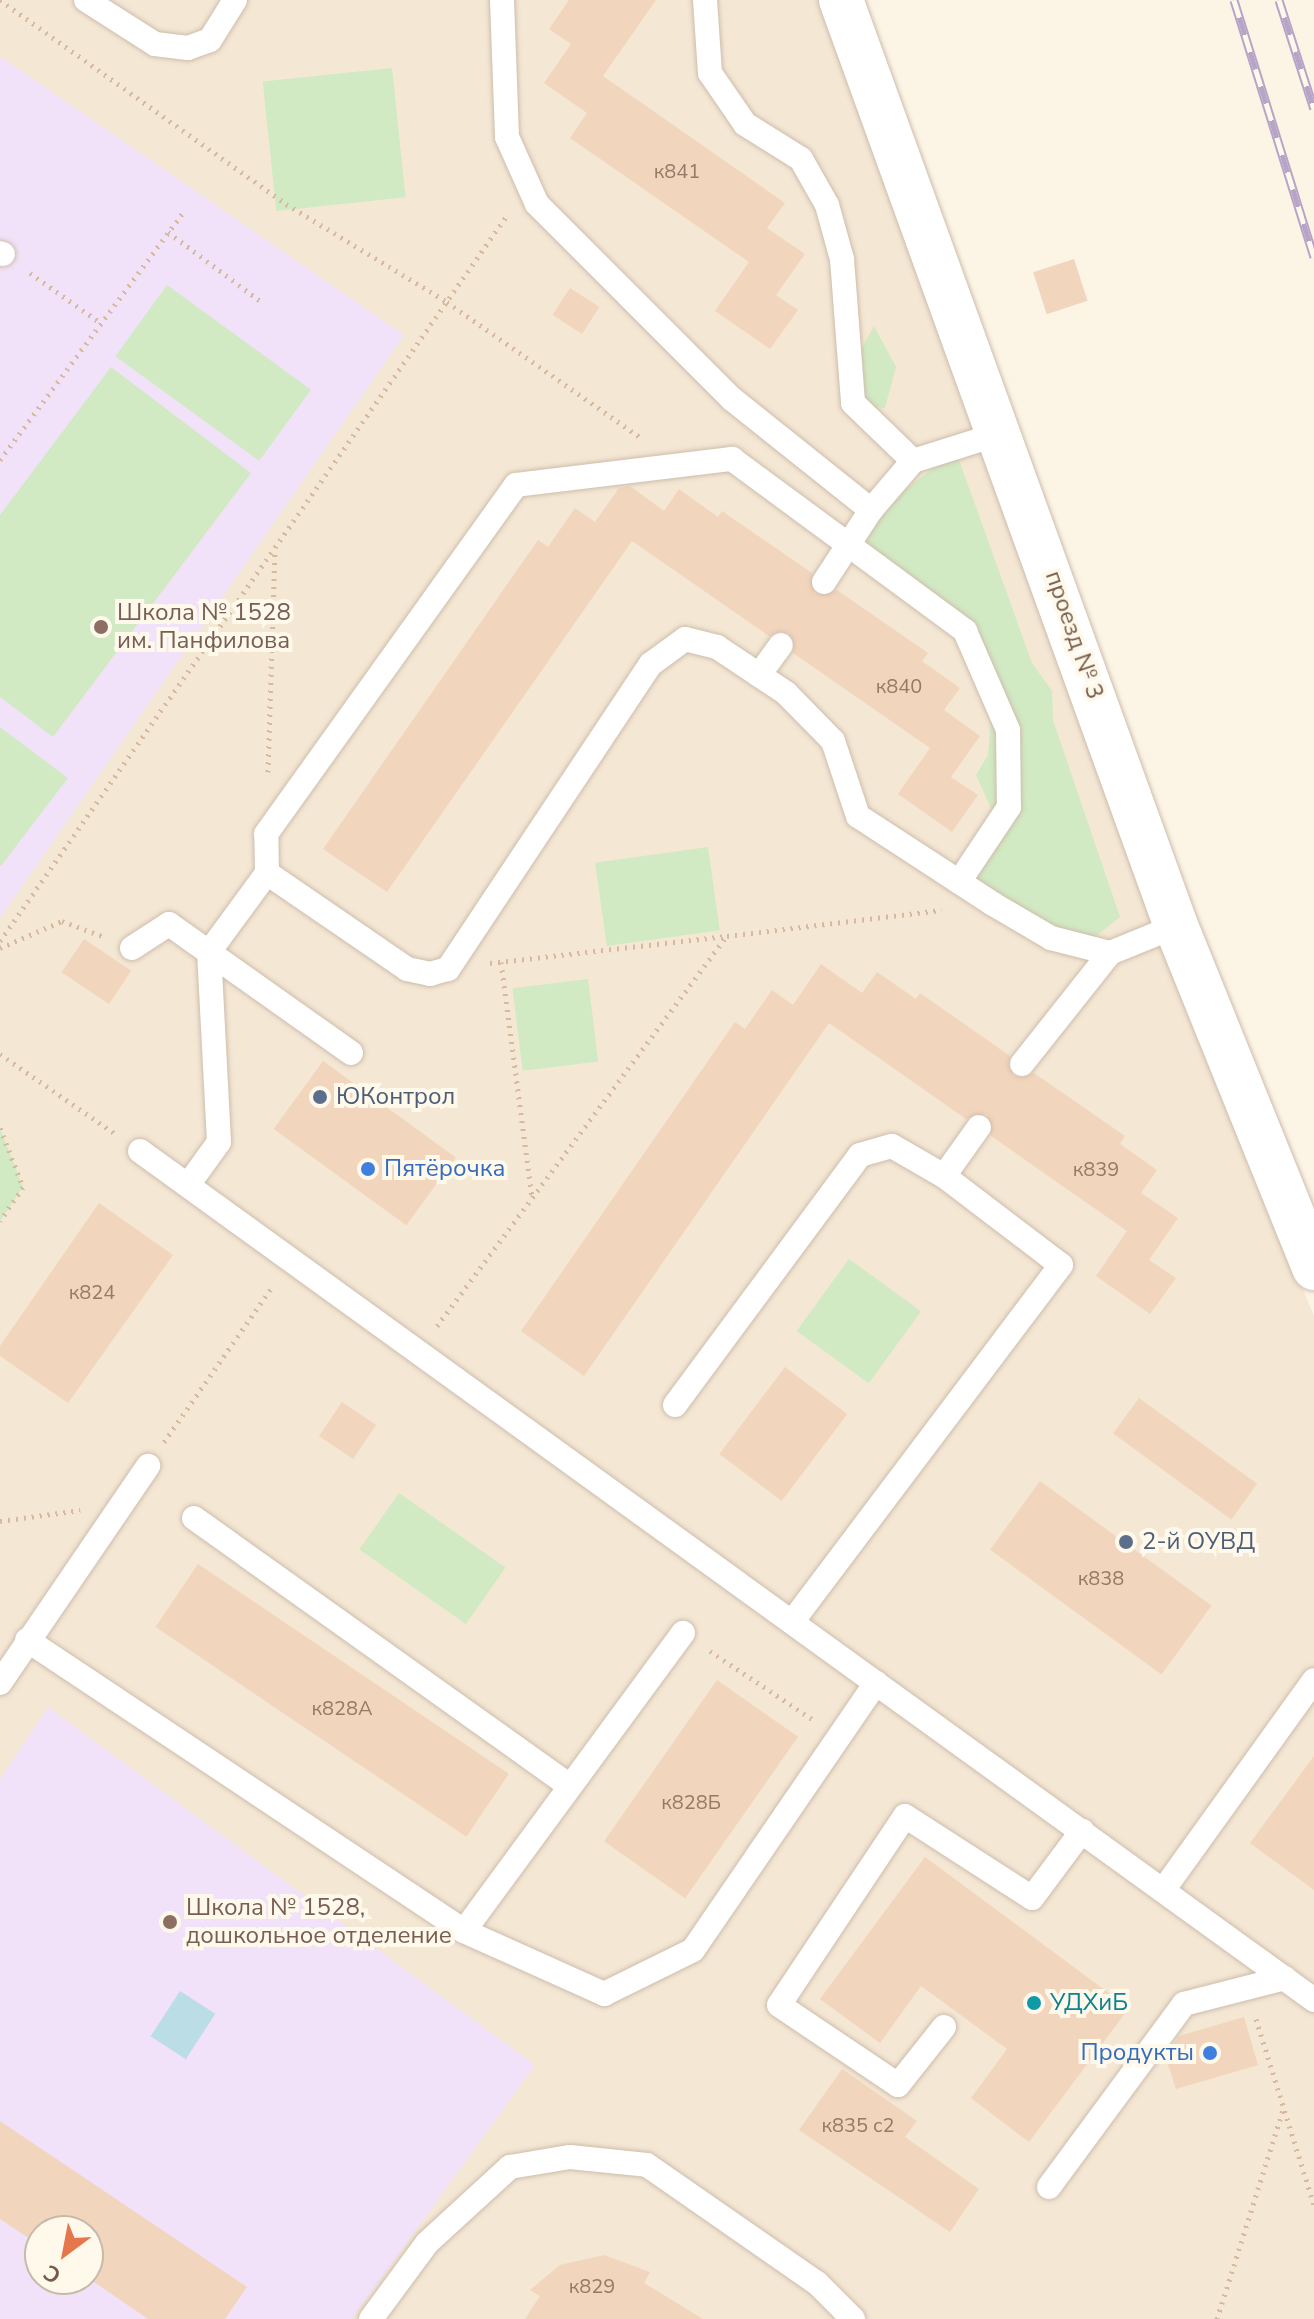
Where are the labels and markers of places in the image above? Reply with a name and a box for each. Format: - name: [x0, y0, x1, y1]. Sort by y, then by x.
- place label: Школа № 1528 им. Панфилова: [117, 599, 291, 655]
- marker: Школа № 1528 им. Панфилова: [92, 618, 110, 636]
- place label: ЮКонтрол: [336, 1083, 455, 1111]
- marker: ЮКонтрол: [311, 1088, 329, 1106]
- place label: Пятёрочка: [384, 1155, 505, 1183]
- marker: Пятёрочка: [359, 1160, 377, 1178]
- place label: 2-й ОУВД: [1142, 1528, 1255, 1556]
- marker: 2-й ОУВД: [1117, 1533, 1135, 1551]
- place label: Школа № 1528, дошкольное отделение: [186, 1894, 452, 1950]
- marker: Школа № 1528, дошкольное отделение: [161, 1913, 179, 1931]
- place label: УДХиБ: [1050, 1989, 1128, 2017]
- marker: УДХиБ: [1025, 1994, 1043, 2012]
- place label: Продукты: [1080, 2039, 1194, 2067]
- marker: Продукты: [1201, 2044, 1219, 2062]

